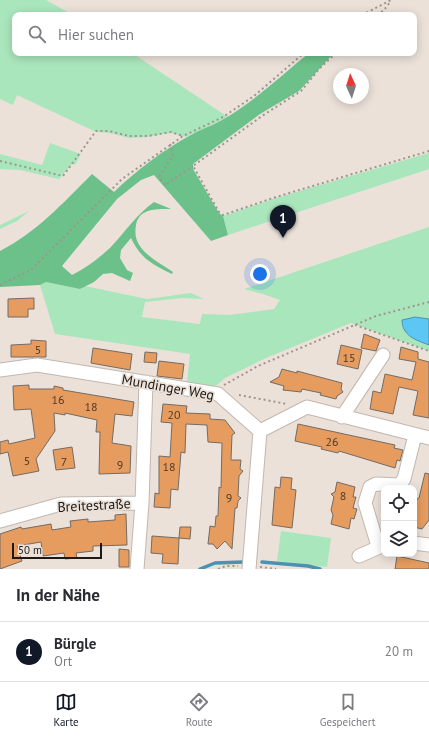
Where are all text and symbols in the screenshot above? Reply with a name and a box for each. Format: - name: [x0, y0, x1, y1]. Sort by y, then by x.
- search box: [12, 12, 417, 56]
- icon: search: [26, 23, 48, 45]
- text: Hier suchen: [58, 25, 134, 44]
- north arrow: [333, 68, 369, 104]
- pin: 1: [270, 205, 296, 238]
- your location: [250, 264, 270, 284]
- house number: 5: [35, 342, 41, 357]
- house number: 15: [342, 350, 356, 365]
- street label: Mundinger Weg: [120, 370, 216, 404]
- house number: 16: [51, 392, 65, 407]
- house number: 18: [84, 399, 98, 414]
- house number: 20: [167, 407, 181, 422]
- house number: 26: [325, 434, 339, 449]
- house number: 5: [24, 453, 30, 468]
- house number: 7: [61, 454, 67, 469]
- house number: 9: [117, 457, 123, 472]
- house number: 18: [162, 459, 176, 474]
- map controls: [381, 485, 417, 557]
- button: locate: [381, 485, 417, 521]
- house number: 8: [340, 488, 346, 503]
- house number: 9: [226, 490, 232, 505]
- street label: Breitestraße: [57, 494, 131, 516]
- button: layers: [381, 521, 417, 557]
- scale bar: [12, 541, 102, 560]
- text: 50 m: [18, 543, 42, 557]
- text: In der Nähe: [16, 584, 100, 606]
- text: Bürgle: [54, 634, 96, 653]
- text: 1: [25, 643, 33, 660]
- text: 20 m: [385, 643, 413, 660]
- text: Ort: [54, 653, 72, 670]
- tab: Karte: [54, 691, 79, 729]
- tab: Route: [186, 691, 213, 729]
- tab: Gespeichert: [320, 691, 375, 729]

